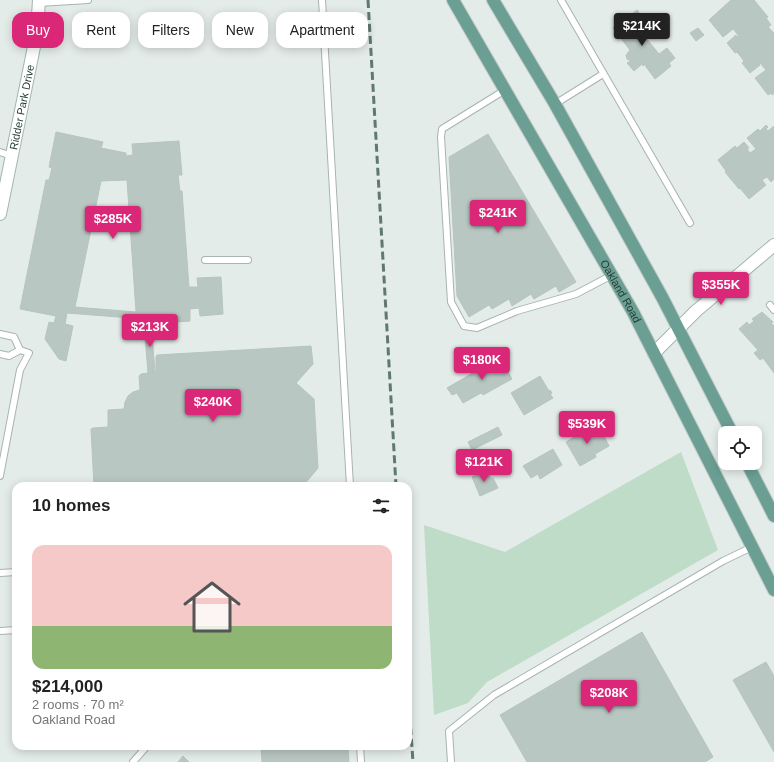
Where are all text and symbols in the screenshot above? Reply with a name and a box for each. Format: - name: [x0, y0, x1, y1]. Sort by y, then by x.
- chip: Buy: [12, 12, 64, 48]
- chip: Rent: [72, 12, 130, 48]
- chip: Filters: [138, 12, 204, 48]
- chip: New: [212, 12, 268, 48]
- chip: Apartment: [276, 12, 368, 48]
- pin: $214K: [614, 13, 670, 47]
- text: $214K: [623, 18, 661, 33]
- street label: Ridder Park Drive: [7, 63, 36, 151]
- pin: $241K: [470, 200, 526, 234]
- text: $241K: [479, 205, 517, 220]
- pin: $285K: [85, 206, 141, 240]
- text: $285K: [94, 211, 132, 226]
- street label: Oakland Road: [598, 258, 643, 325]
- pin: $355K: [693, 272, 749, 306]
- text: $355K: [702, 277, 740, 292]
- pin: $213K: [122, 314, 178, 348]
- text: $213K: [131, 319, 169, 334]
- pin: $180K: [454, 347, 510, 381]
- text: $180K: [463, 352, 501, 367]
- pin: $240K: [185, 389, 241, 423]
- text: $240K: [194, 394, 232, 409]
- pin: $539K: [559, 411, 615, 445]
- text: $539K: [568, 416, 606, 431]
- map controls: [718, 426, 762, 470]
- button: locate: [718, 426, 762, 470]
- pin: $121K: [456, 449, 512, 483]
- text: $121K: [465, 454, 503, 469]
- icon: filters: [370, 495, 392, 517]
- text: 10 homes: [32, 496, 110, 515]
- icon: home: [176, 571, 248, 643]
- text: $214,000: [32, 677, 103, 696]
- pin: $208K: [581, 680, 637, 714]
- text: $208K: [590, 685, 628, 700]
- text: 2 rooms · 70 m²: [32, 697, 124, 712]
- text: Oakland Road: [32, 712, 115, 727]

